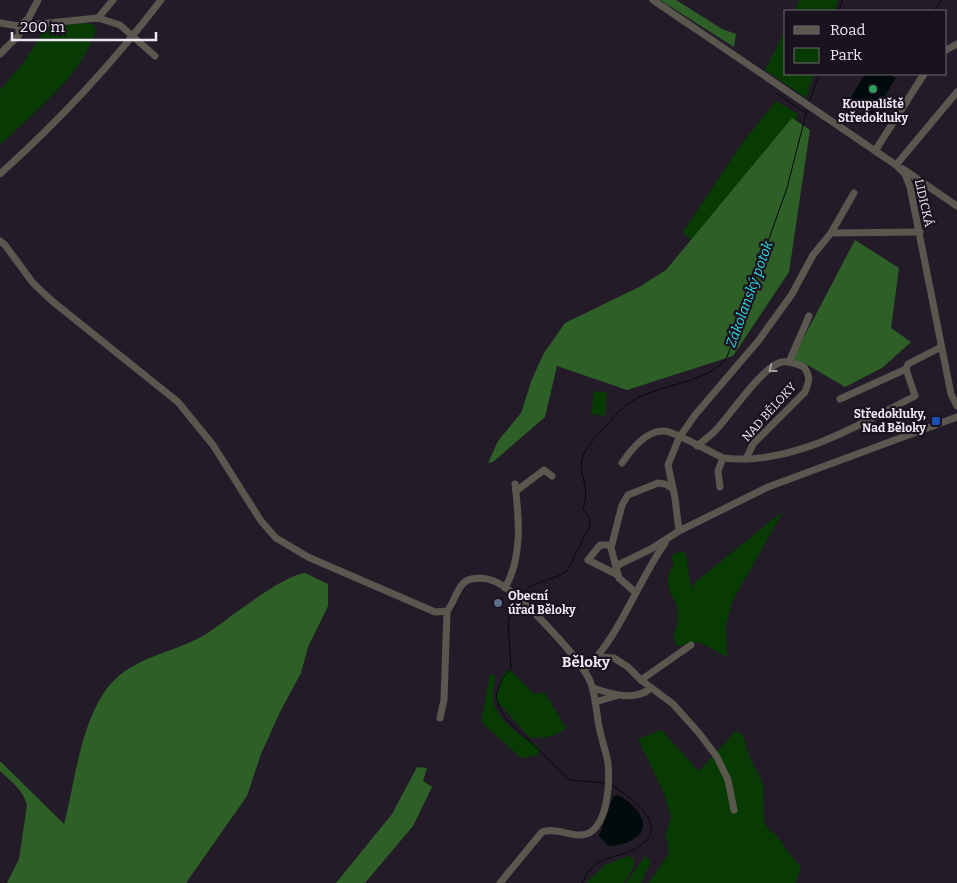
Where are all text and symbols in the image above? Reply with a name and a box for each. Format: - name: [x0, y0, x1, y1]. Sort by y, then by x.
- scale bar: [12, 10, 156, 42]
- legend: [784, 10, 947, 75]
- text: 200 m: [20, 18, 65, 36]
- text: Road: [830, 21, 865, 39]
- text: Park: [830, 46, 862, 64]
- marker: Koupaliště Středokluky: [867, 83, 879, 95]
- place label: Koupaliště Středokluky: [838, 97, 908, 125]
- street label: LIDICKÁ: [912, 178, 937, 229]
- water label: Zákolanský potok: [722, 238, 777, 350]
- one-way arrow: [768, 363, 777, 372]
- street label: NAD BĚLOKY: [738, 379, 799, 444]
- place label: Středokluky, Nad Běloky: [854, 407, 926, 435]
- marker: Středokluky, Nad Běloky: [930, 415, 942, 427]
- place label: Obecní úřad Běloky: [508, 589, 576, 617]
- marker: Obecní úřad Běloky: [492, 597, 504, 609]
- district label: Běloky: [562, 653, 611, 671]

